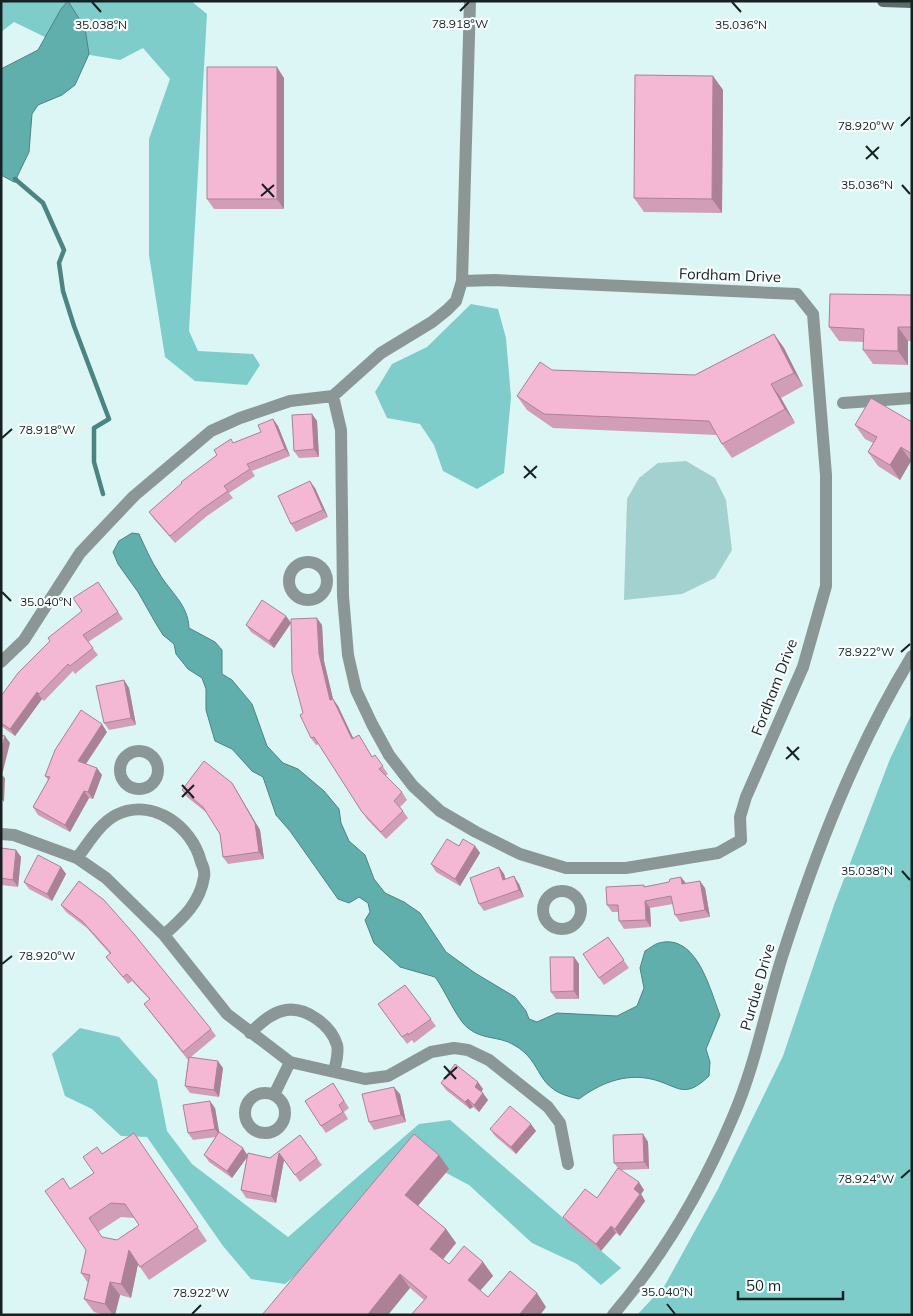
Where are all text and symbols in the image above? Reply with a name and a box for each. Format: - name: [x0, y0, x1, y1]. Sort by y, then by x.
- text: 78.918°W: [432, 16, 488, 31]
- text: 35.038°N: [75, 17, 127, 32]
- text: 35.036°N: [715, 17, 767, 32]
- text: 78.920°W: [838, 118, 894, 133]
- text: 35.036°N: [841, 177, 893, 192]
- street label: Fordham Drive: [679, 264, 781, 286]
- text: 78.918°W: [19, 422, 75, 437]
- text: 35.040°N: [20, 594, 72, 609]
- street label: Fordham Drive: [747, 636, 801, 738]
- text: 78.922°W: [838, 644, 894, 659]
- text: 35.038°N: [841, 863, 893, 878]
- street label: Purdue Drive: [736, 941, 778, 1033]
- text: 78.920°W: [19, 948, 75, 963]
- text: 78.924°W: [838, 1171, 894, 1186]
- scale bar: [738, 1268, 843, 1300]
- text: 50 m: [746, 1276, 781, 1295]
- text: 35.040°N: [641, 1284, 693, 1299]
- text: 78.922°W: [173, 1285, 229, 1300]

